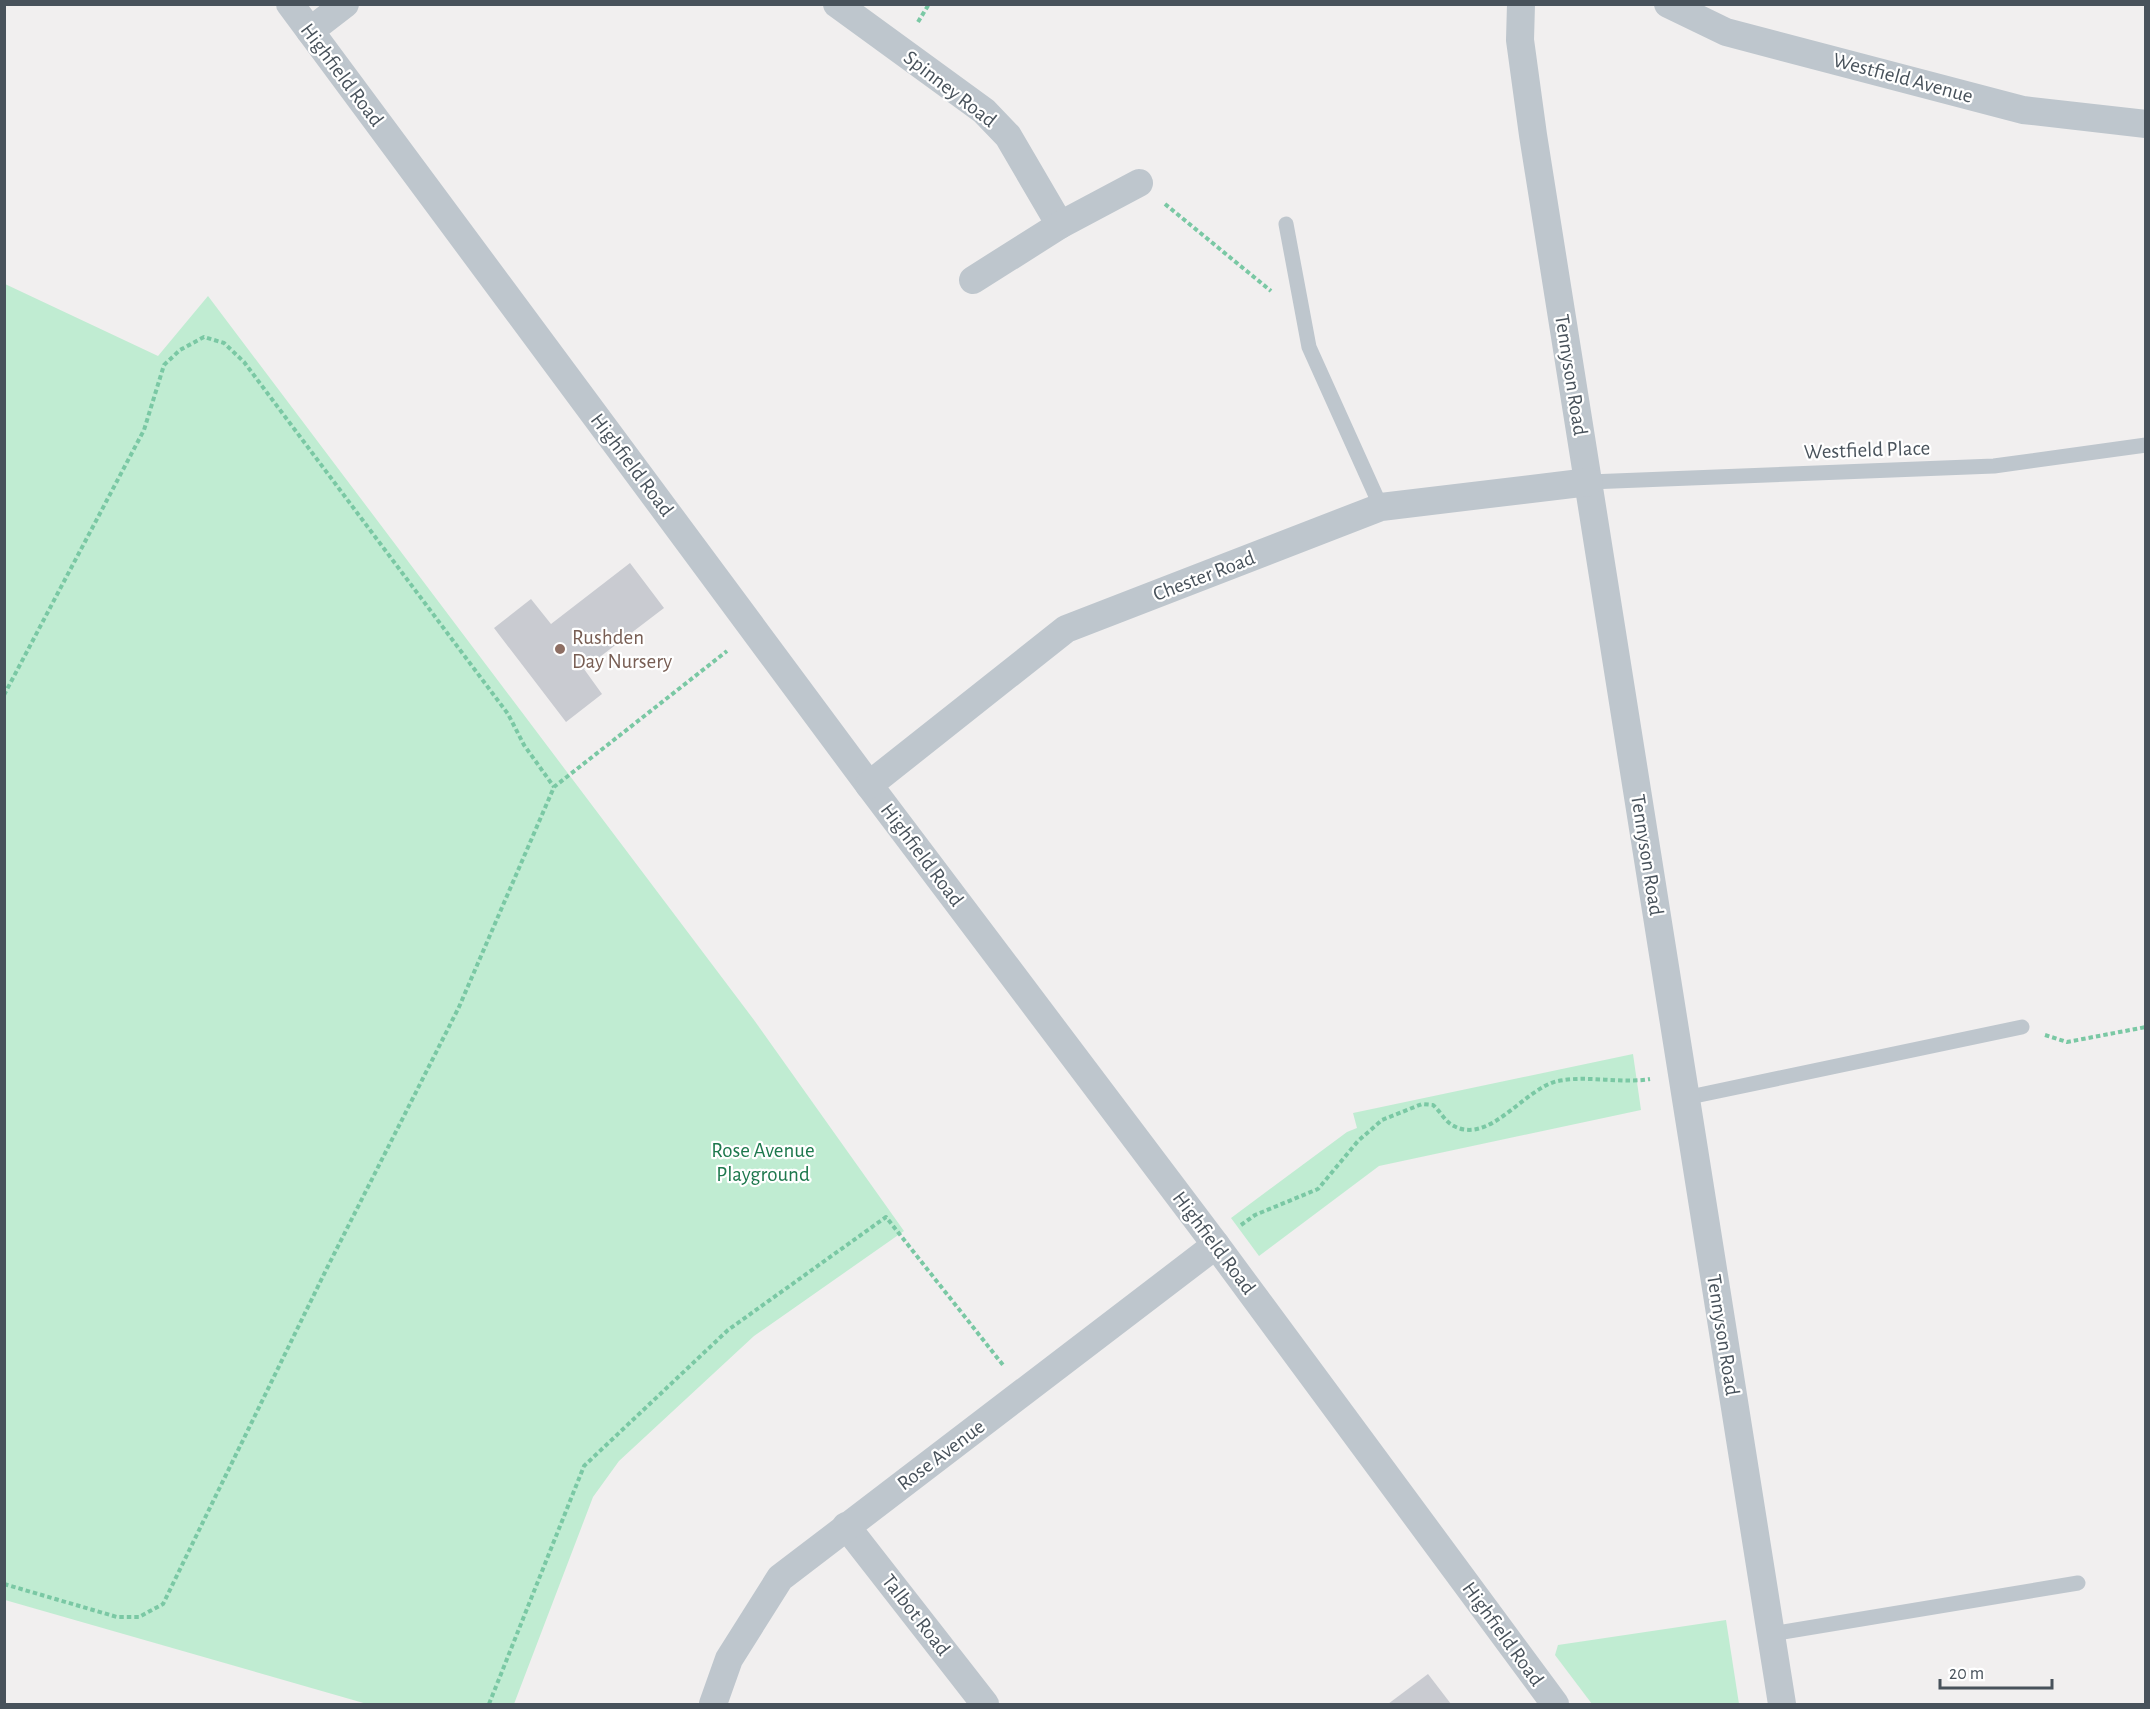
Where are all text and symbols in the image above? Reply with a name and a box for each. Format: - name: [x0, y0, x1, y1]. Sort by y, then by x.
- street label: Highfield Road: [297, 20, 387, 131]
- street label: Spinney Road: [900, 47, 1000, 132]
- street label: Westfield Avenue: [1831, 49, 1975, 107]
- street label: Tennyson Road: [1551, 313, 1591, 437]
- street label: Highfield Road: [587, 410, 677, 521]
- street label: Westfield Place: [1803, 437, 1931, 463]
- street label: Chester Road: [1150, 547, 1258, 605]
- place label: Rushden Day Nursery: [572, 627, 672, 672]
- marker: Rushden Day Nursery: [553, 642, 567, 656]
- street label: Tennyson Road: [1627, 793, 1667, 917]
- street label: Highfield Road: [877, 800, 967, 911]
- park label: Rose Avenue Playground: [711, 1140, 815, 1185]
- street label: Highfield Road: [1169, 1188, 1259, 1299]
- street label: Tennyson Road: [1703, 1273, 1743, 1397]
- street label: Rose Avenue: [893, 1416, 989, 1494]
- street label: Talbot Road: [878, 1570, 954, 1660]
- street label: Highfield Road: [1458, 1578, 1548, 1690]
- scale bar: [1940, 1652, 2052, 1690]
- text: 20 m: [1949, 1665, 1984, 1683]

